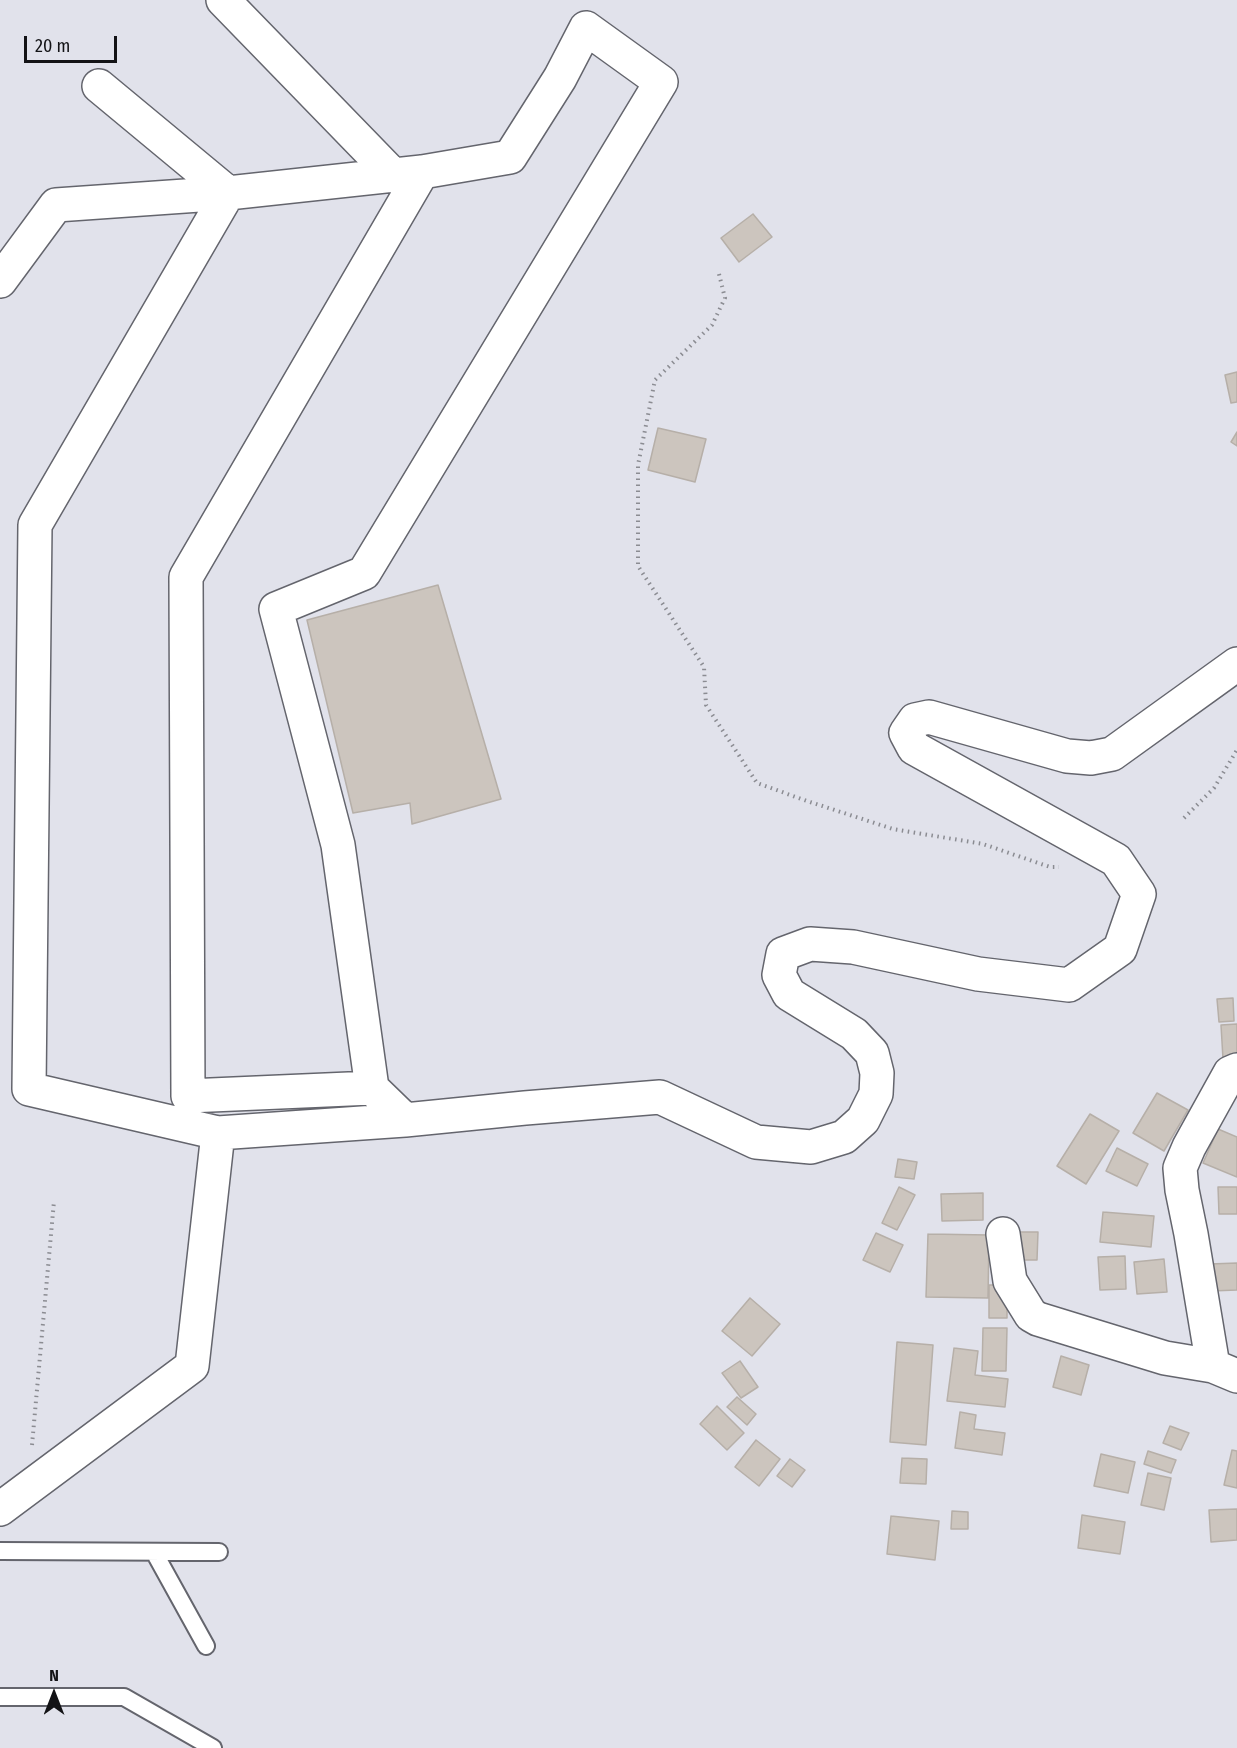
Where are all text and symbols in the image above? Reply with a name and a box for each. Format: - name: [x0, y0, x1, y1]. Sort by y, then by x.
- scale bar: [27, 24, 120, 62]
- text: 20 m: [35, 35, 70, 57]
- north arrow: [24, 1664, 84, 1724]
- text: N: [49, 1666, 59, 1685]

